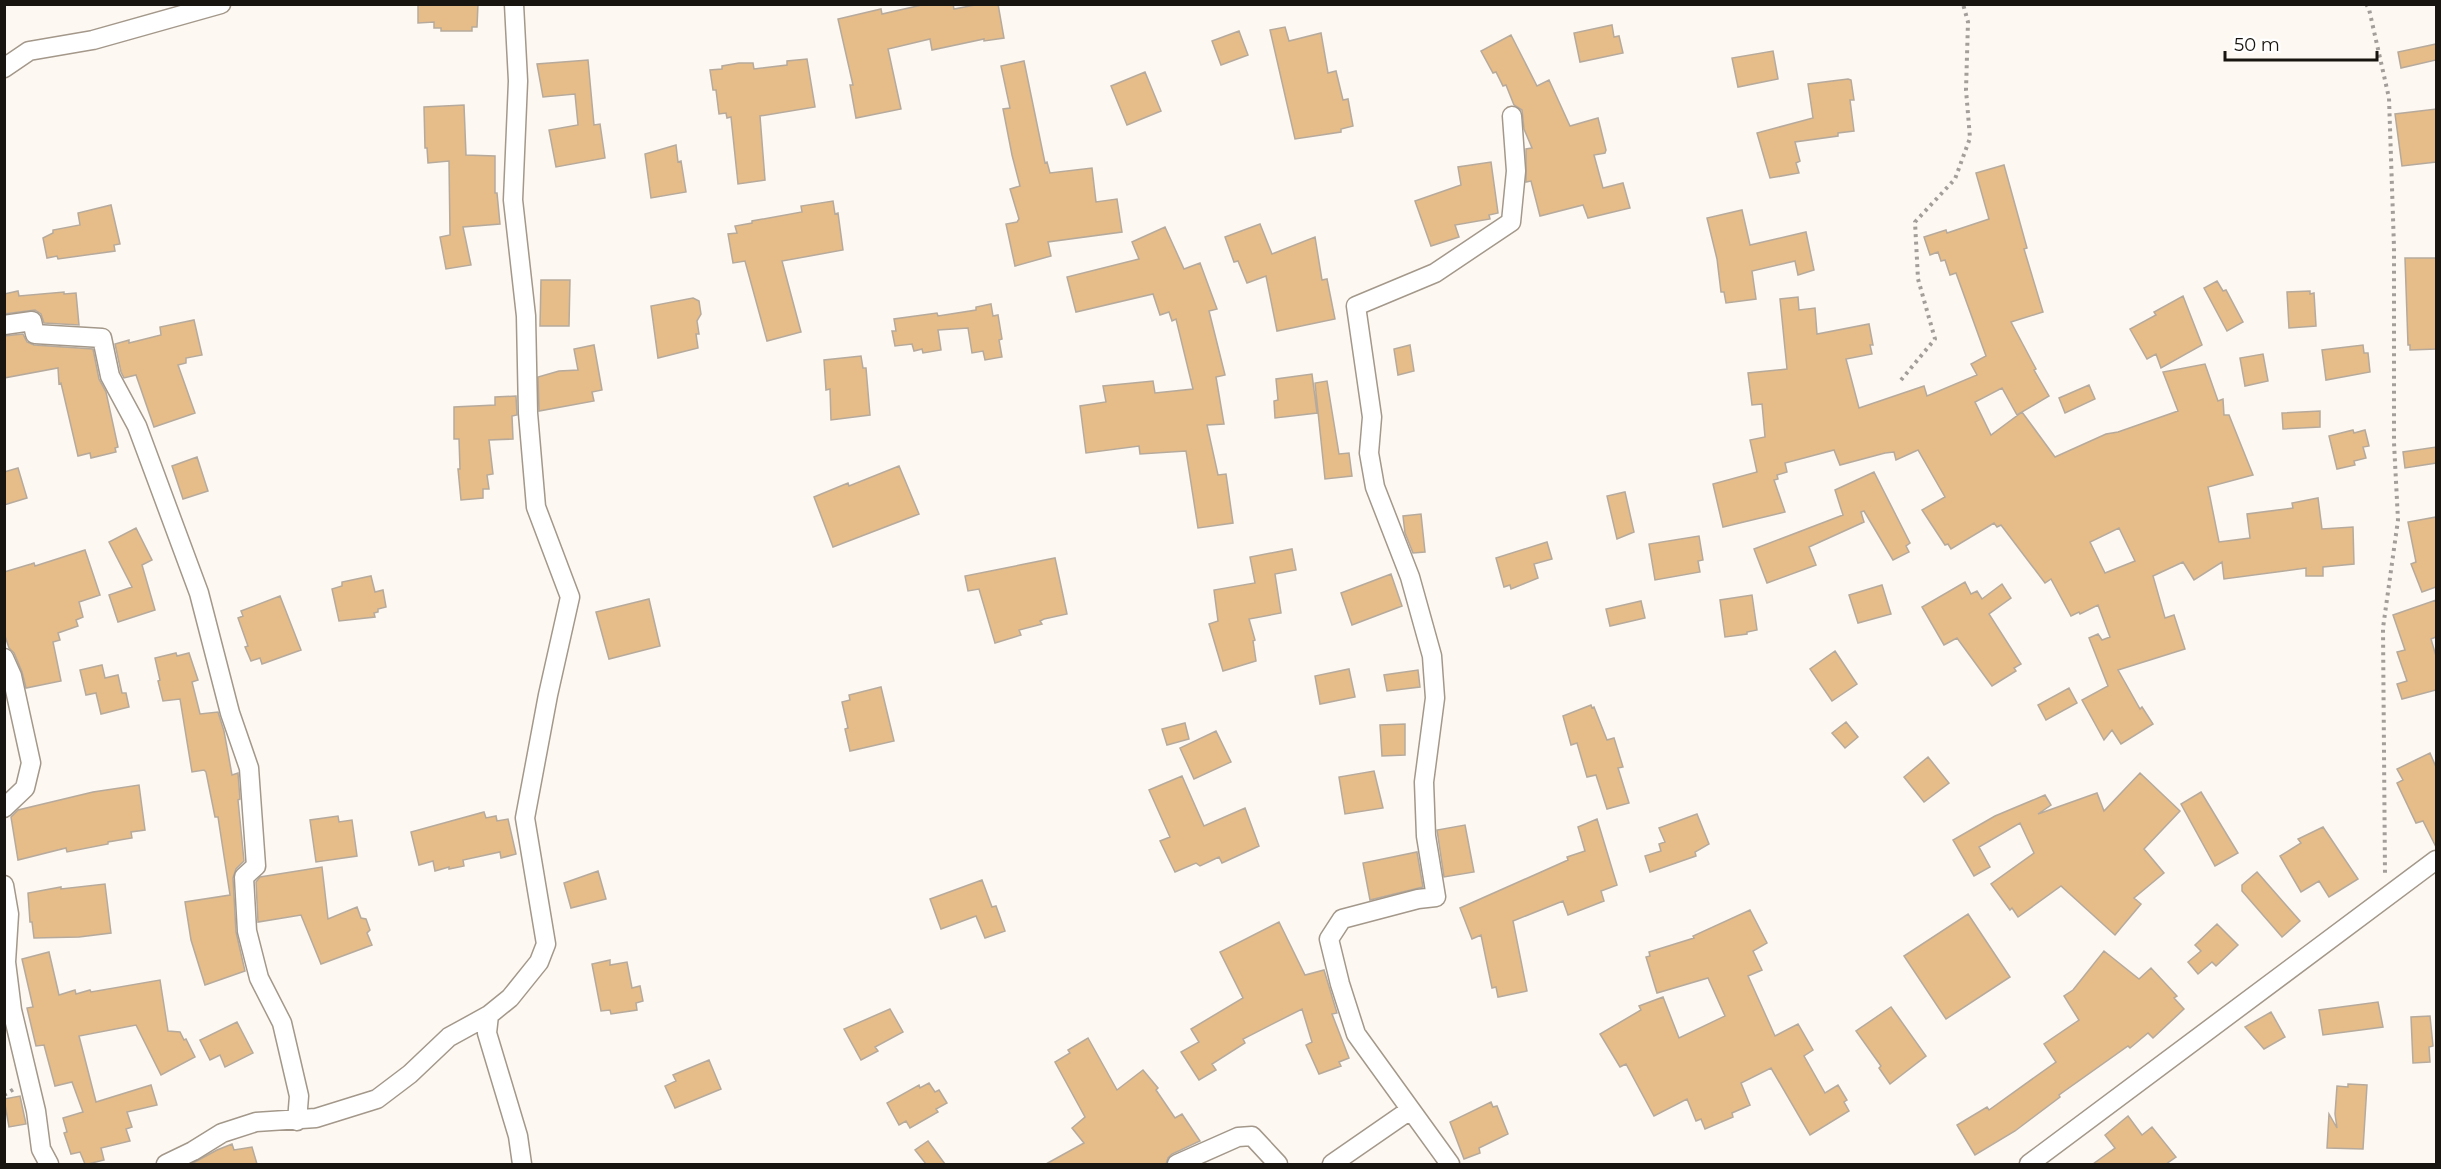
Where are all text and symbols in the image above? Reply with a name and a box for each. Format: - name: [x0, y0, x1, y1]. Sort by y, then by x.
- scale bar: [2225, 24, 2376, 62]
- text: 50 m: [2234, 34, 2280, 56]

